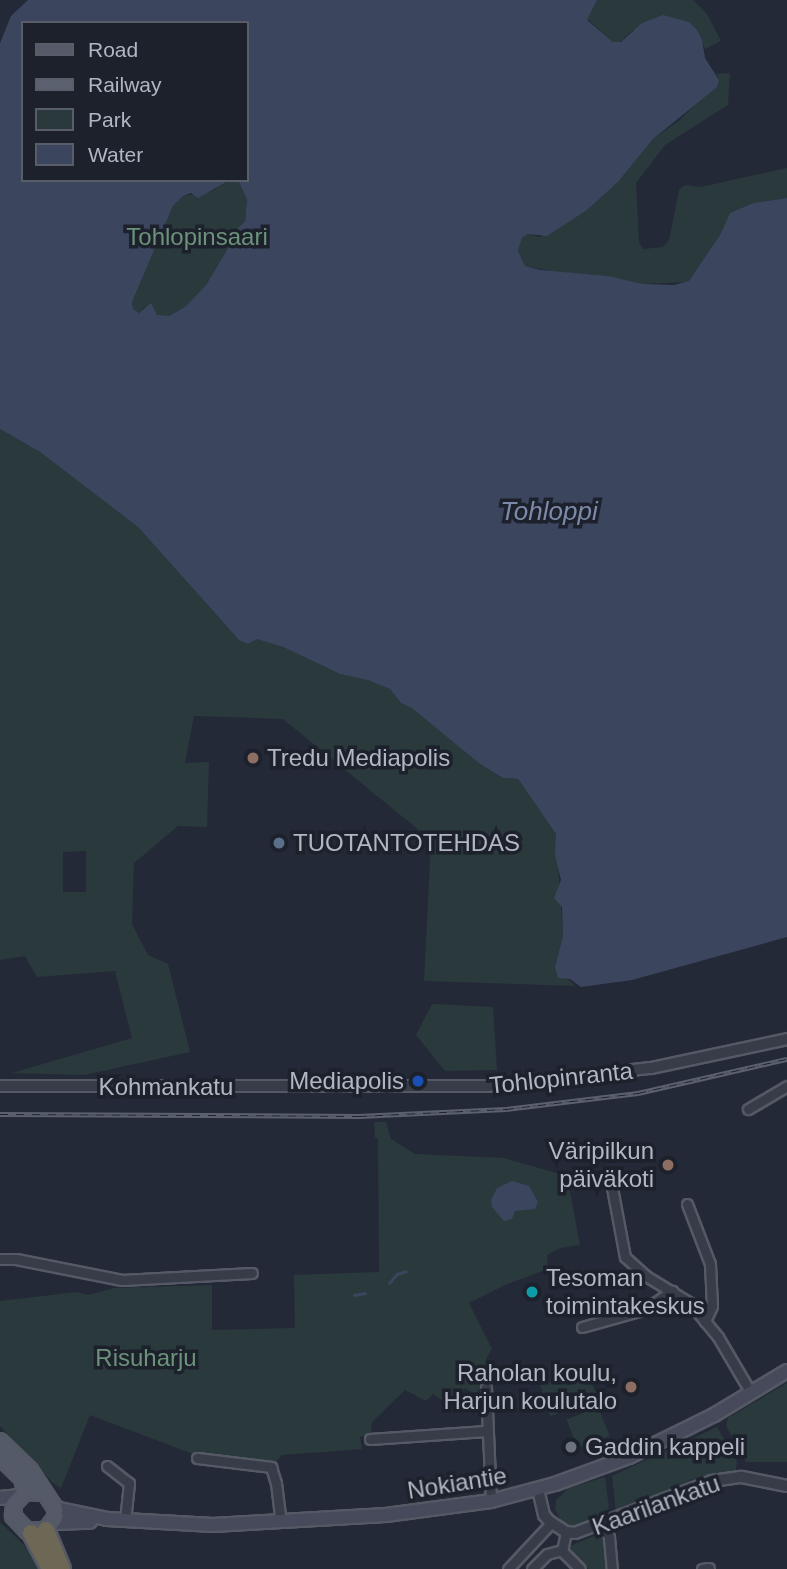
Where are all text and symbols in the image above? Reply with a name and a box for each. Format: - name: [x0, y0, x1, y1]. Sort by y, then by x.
- legend: [21, 21, 248, 182]
- text: Road: [88, 38, 138, 61]
- text: Railway: [88, 73, 162, 96]
- text: Park: [88, 108, 131, 131]
- text: Water: [88, 143, 143, 166]
- park label: Tohlopinsaari: [126, 223, 268, 251]
- water label: Tohloppi: [500, 496, 598, 528]
- place label: Tredu Mediapolis: [267, 744, 450, 772]
- marker: Tredu Mediapolis: [245, 750, 261, 766]
- place label: TUOTANTOTEHDAS: [293, 829, 520, 857]
- marker: TUOTANTOTEHDAS: [271, 835, 287, 851]
- street label: Tohlopinranta: [488, 1056, 634, 1100]
- place label: Mediapolis: [289, 1067, 404, 1095]
- street label: Kohmankatu: [99, 1073, 233, 1101]
- marker: Mediapolis: [410, 1073, 426, 1089]
- place label: Väripilkun päiväkoti: [549, 1137, 654, 1193]
- marker: Väripilkun päiväkoti: [660, 1157, 676, 1173]
- place label: Tesoman toimintakeskus: [546, 1264, 705, 1320]
- marker: Tesoman toimintakeskus: [524, 1284, 540, 1300]
- park label: Risuharju: [95, 1344, 197, 1372]
- place label: Raholan koulu, Harjun koulutalo: [444, 1359, 617, 1415]
- marker: Raholan koulu, Harjun koulutalo: [623, 1379, 639, 1395]
- place label: Gaddin kappeli: [585, 1433, 745, 1461]
- marker: Gaddin kappeli: [563, 1439, 579, 1455]
- street label: Nokiantie: [405, 1461, 509, 1505]
- street label: Kaarilankatu: [588, 1469, 724, 1541]

